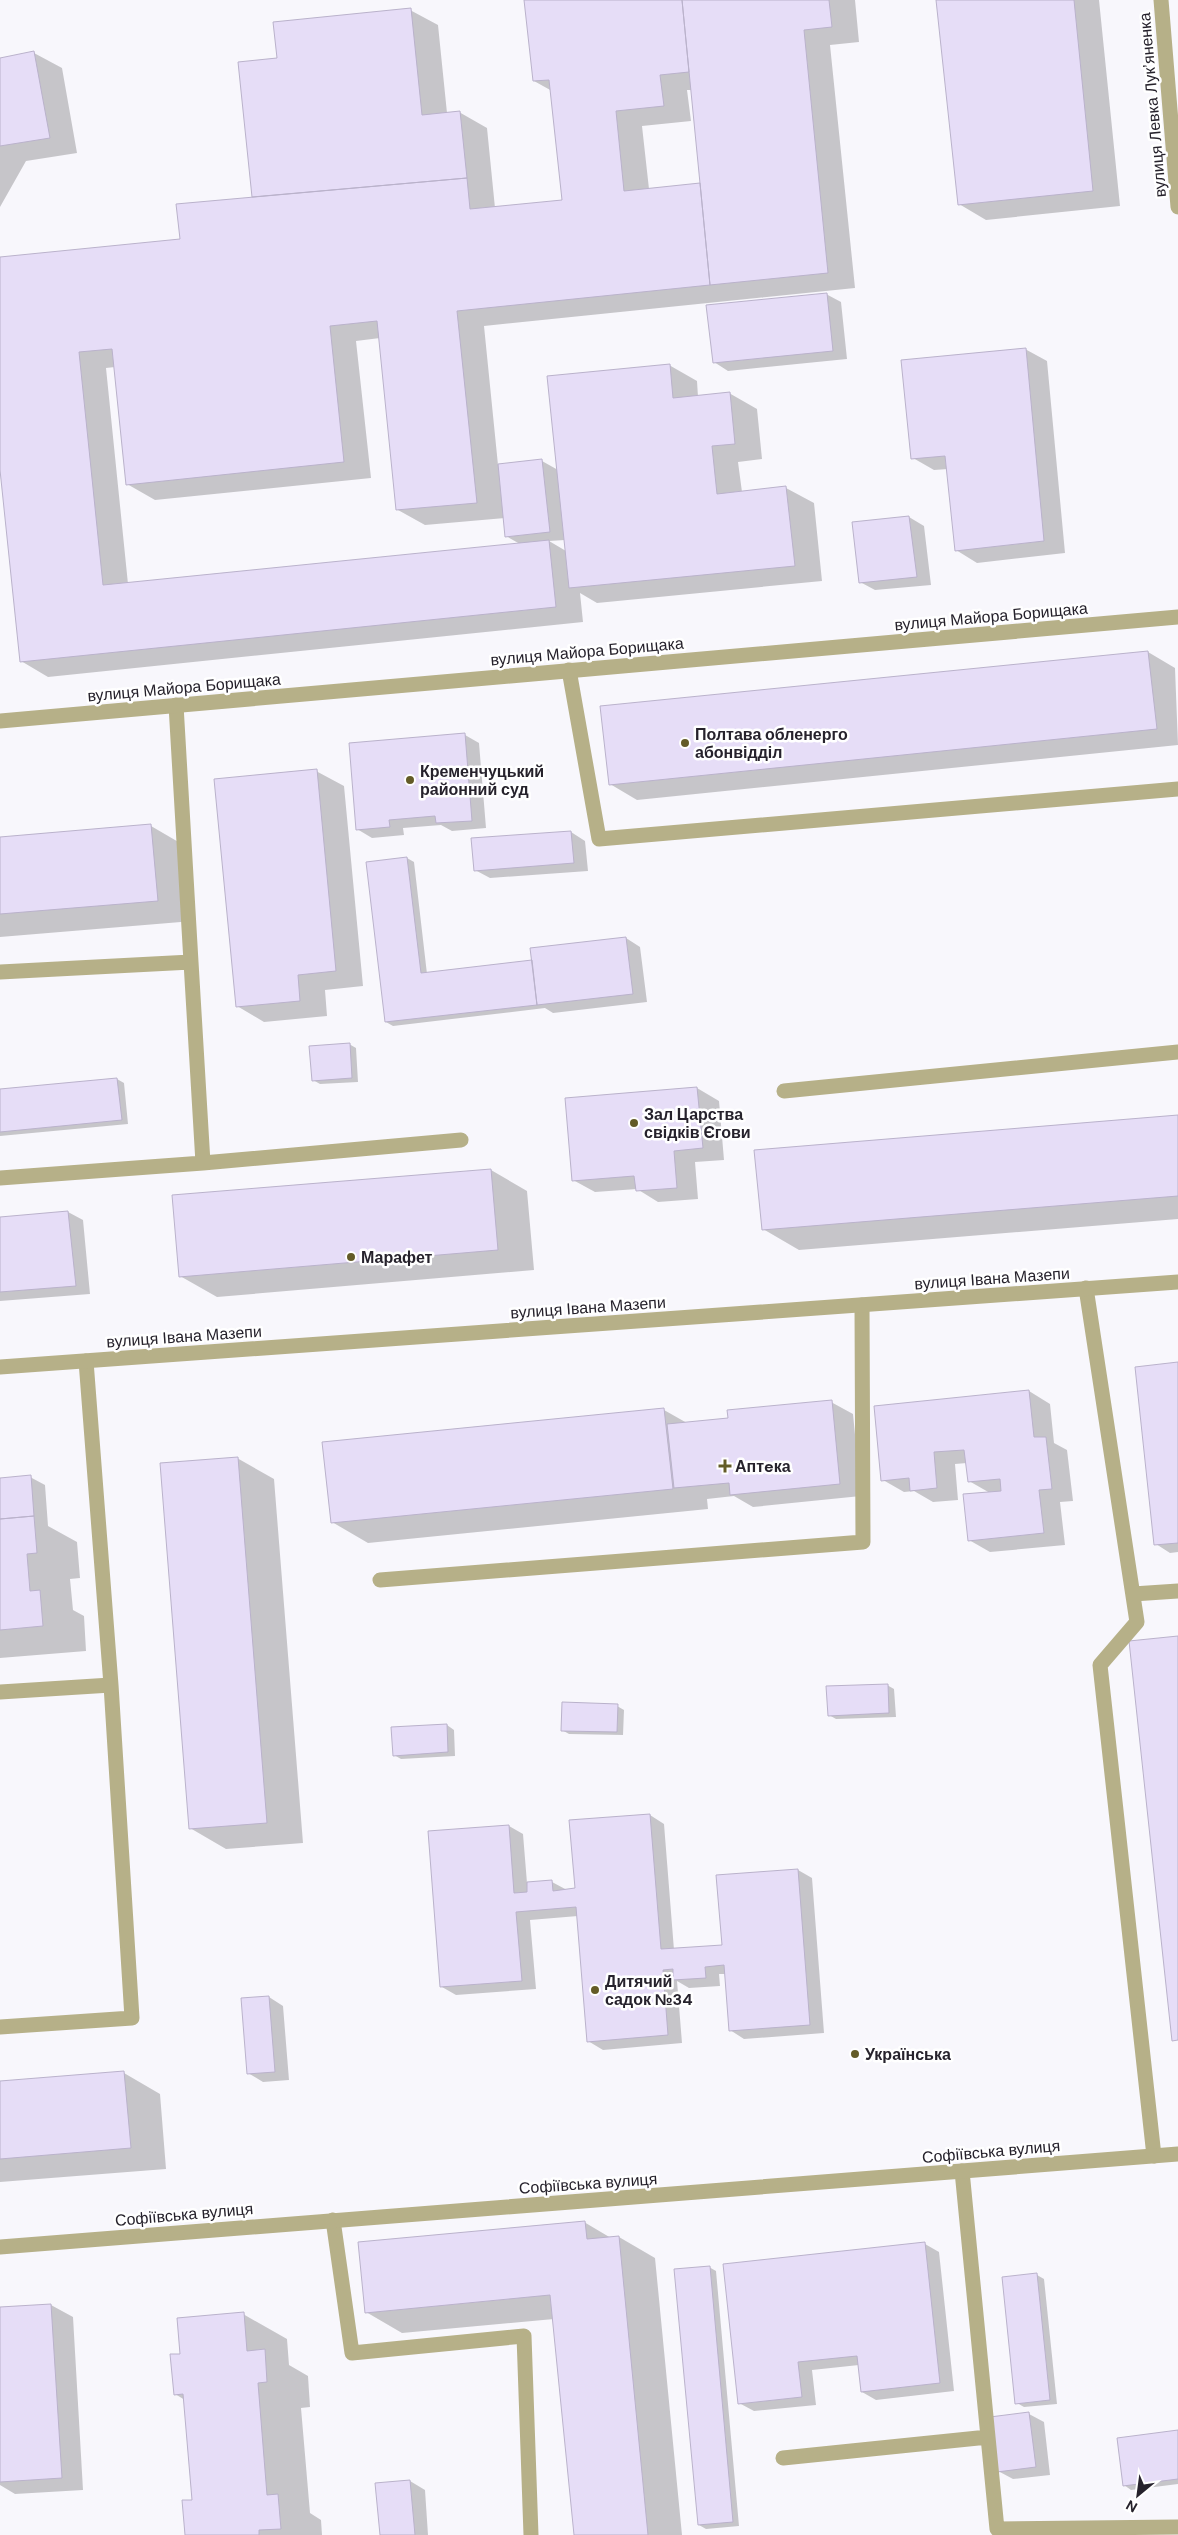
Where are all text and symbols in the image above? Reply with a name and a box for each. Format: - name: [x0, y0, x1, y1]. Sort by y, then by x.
- street label: вулиця Левка Лукʼяненка: [1134, 12, 1171, 198]
- street label: вулиця Майора Борищака: [893, 598, 1089, 635]
- street label: вулиця Майора Борищака: [489, 633, 685, 670]
- street label: вулиця Майора Борищака: [86, 669, 282, 706]
- place label: Полтава обленерго абонвідділ: [695, 724, 848, 763]
- marker: Полтава обленерго абонвідділ: [679, 737, 691, 749]
- place label: Кременчуцький районний суд: [420, 761, 544, 800]
- marker: Кременчуцький районний суд: [404, 774, 416, 786]
- place label: Зал Царства свідків Єгови: [644, 1104, 751, 1143]
- marker: Зал Царства свідків Єгови: [628, 1117, 640, 1129]
- place label: Марафет: [361, 1247, 433, 1268]
- marker: Марафет: [345, 1251, 357, 1263]
- street label: вулиця Івана Мазепи: [914, 1263, 1070, 1294]
- street label: вулиця Івана Мазепи: [510, 1292, 666, 1323]
- street label: вулиця Івана Мазепи: [106, 1321, 262, 1352]
- place label: Аптeка: [735, 1456, 791, 1477]
- marker: Аптeка: [719, 1460, 731, 1472]
- place label: Дитячий садок №34: [605, 1971, 693, 2010]
- marker: Дитячий садок №34: [589, 1984, 601, 1996]
- place label: Українська: [865, 2044, 951, 2065]
- marker: Українська: [849, 2048, 861, 2060]
- street label: Софіївська вулиця: [921, 2135, 1061, 2168]
- street label: Софіївська вулиця: [518, 2168, 658, 2199]
- street label: Софіївська вулиця: [114, 2198, 254, 2231]
- north arrow: [1113, 2470, 1163, 2520]
- text: N: [1123, 2496, 1141, 2517]

